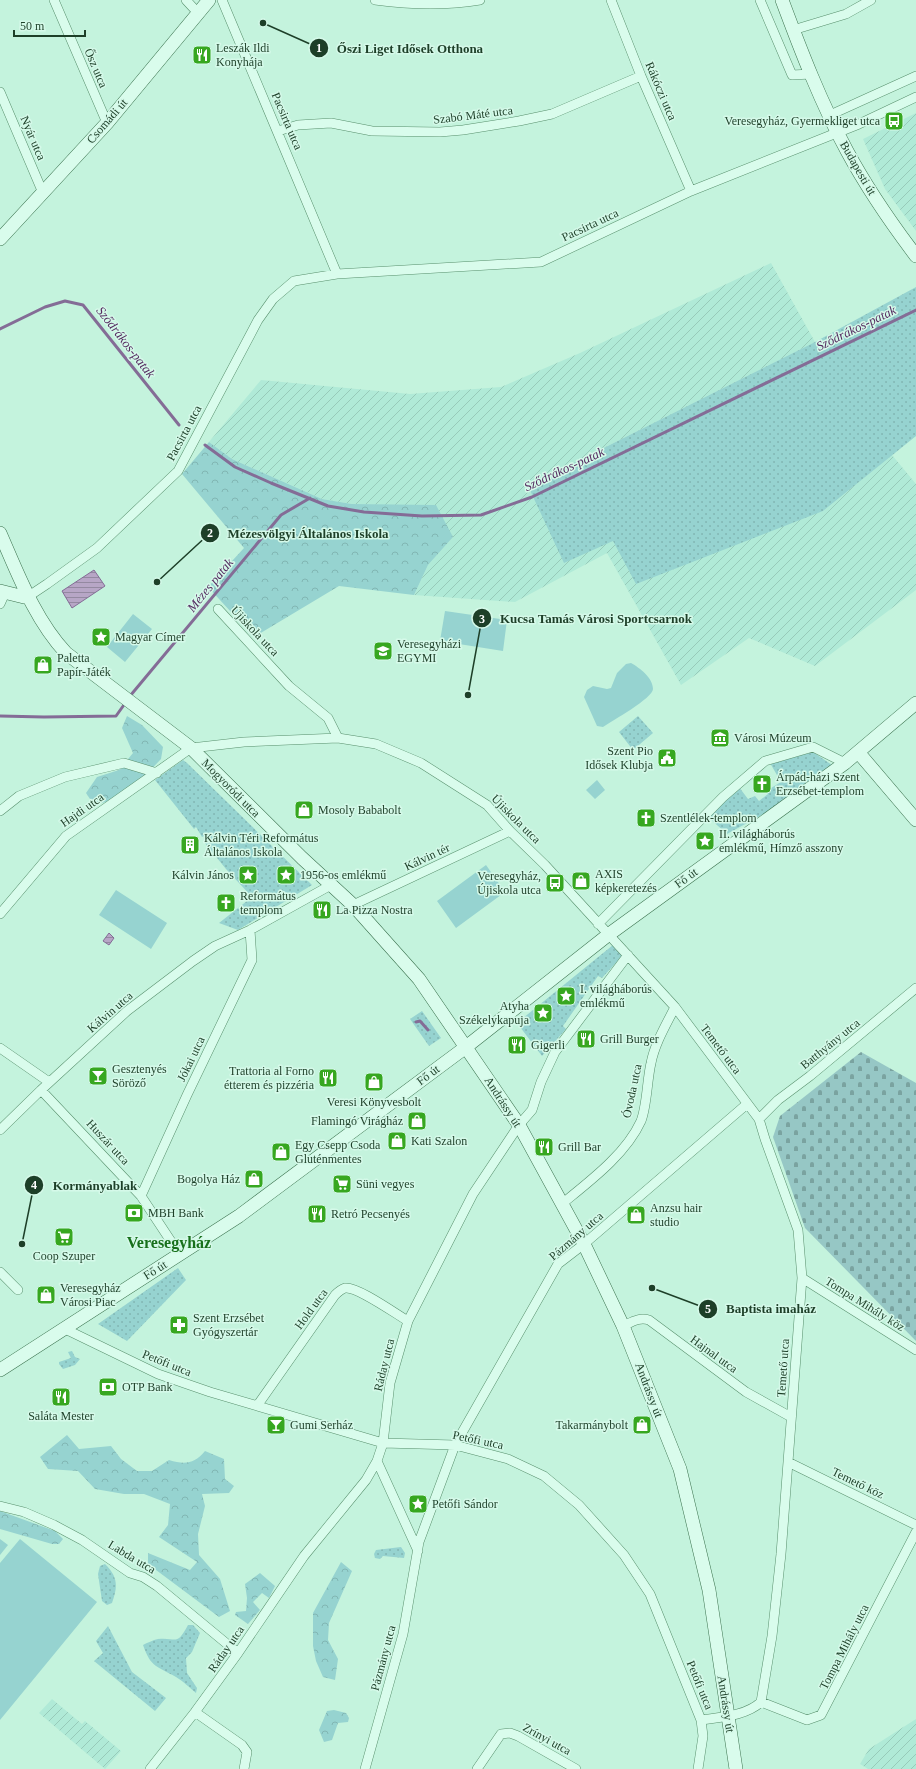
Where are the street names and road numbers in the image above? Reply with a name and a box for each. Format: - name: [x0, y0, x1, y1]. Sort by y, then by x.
- street label: Ősz utca: [81, 46, 111, 91]
- street label: Rákóczi utca: [642, 60, 680, 123]
- street label: Pacsirta utca: [269, 90, 306, 152]
- street label: Csomádi út: [84, 95, 131, 146]
- street label: Szabó Máté utca: [432, 103, 514, 127]
- street label: Nyár utca: [17, 114, 49, 163]
- street label: Budapesti út: [837, 138, 879, 198]
- street label: Pacsirta utca: [559, 205, 621, 244]
- street label: Pacsirta utca: [164, 402, 205, 463]
- street label: Újiskola utca: [228, 603, 282, 660]
- street label: Mogyoródi utca: [199, 756, 264, 821]
- street label: Hajdi utca: [58, 790, 107, 830]
- street label: Újiskola utca: [489, 792, 544, 847]
- street label: Kálvin tér: [402, 840, 452, 874]
- street label: Fő út: [672, 865, 701, 891]
- street label: Kálvin utca: [84, 988, 136, 1036]
- street label: Batthyány utca: [797, 1015, 863, 1072]
- street label: Temető utca: [698, 1021, 745, 1077]
- street label: Jókai utca: [174, 1034, 208, 1084]
- street label: Fő út: [414, 1061, 443, 1088]
- street label: Óvoda utca: [619, 1062, 645, 1119]
- street label: Andrássy út: [481, 1074, 525, 1131]
- street label: Huszár utca: [83, 1116, 133, 1168]
- street label: Pázmány utca: [546, 1208, 606, 1263]
- street label: Fő út: [141, 1257, 170, 1283]
- street label: Tompa Mihály köz: [823, 1274, 907, 1334]
- street label: Hold utca: [292, 1285, 331, 1332]
- street label: Hajnal utca: [688, 1332, 741, 1376]
- street label: Ráday utca: [371, 1337, 397, 1393]
- street label: Temető utca: [774, 1338, 792, 1398]
- street label: Petőfi utca: [140, 1347, 194, 1379]
- street label: Andrássy út: [632, 1361, 666, 1420]
- street label: Petőfi utca: [451, 1428, 505, 1452]
- street label: Temető köz: [830, 1464, 886, 1502]
- street label: Labda utca: [106, 1537, 159, 1577]
- street label: Tompa Mihály utca: [816, 1601, 872, 1692]
- street label: Ráday utca: [205, 1622, 248, 1675]
- street label: Pázmány utca: [368, 1623, 399, 1692]
- street label: Petőfi utca: [684, 1658, 716, 1712]
- street label: Andrássy út: [715, 1674, 738, 1734]
- street label: Zrínyi utca: [520, 1720, 574, 1758]

